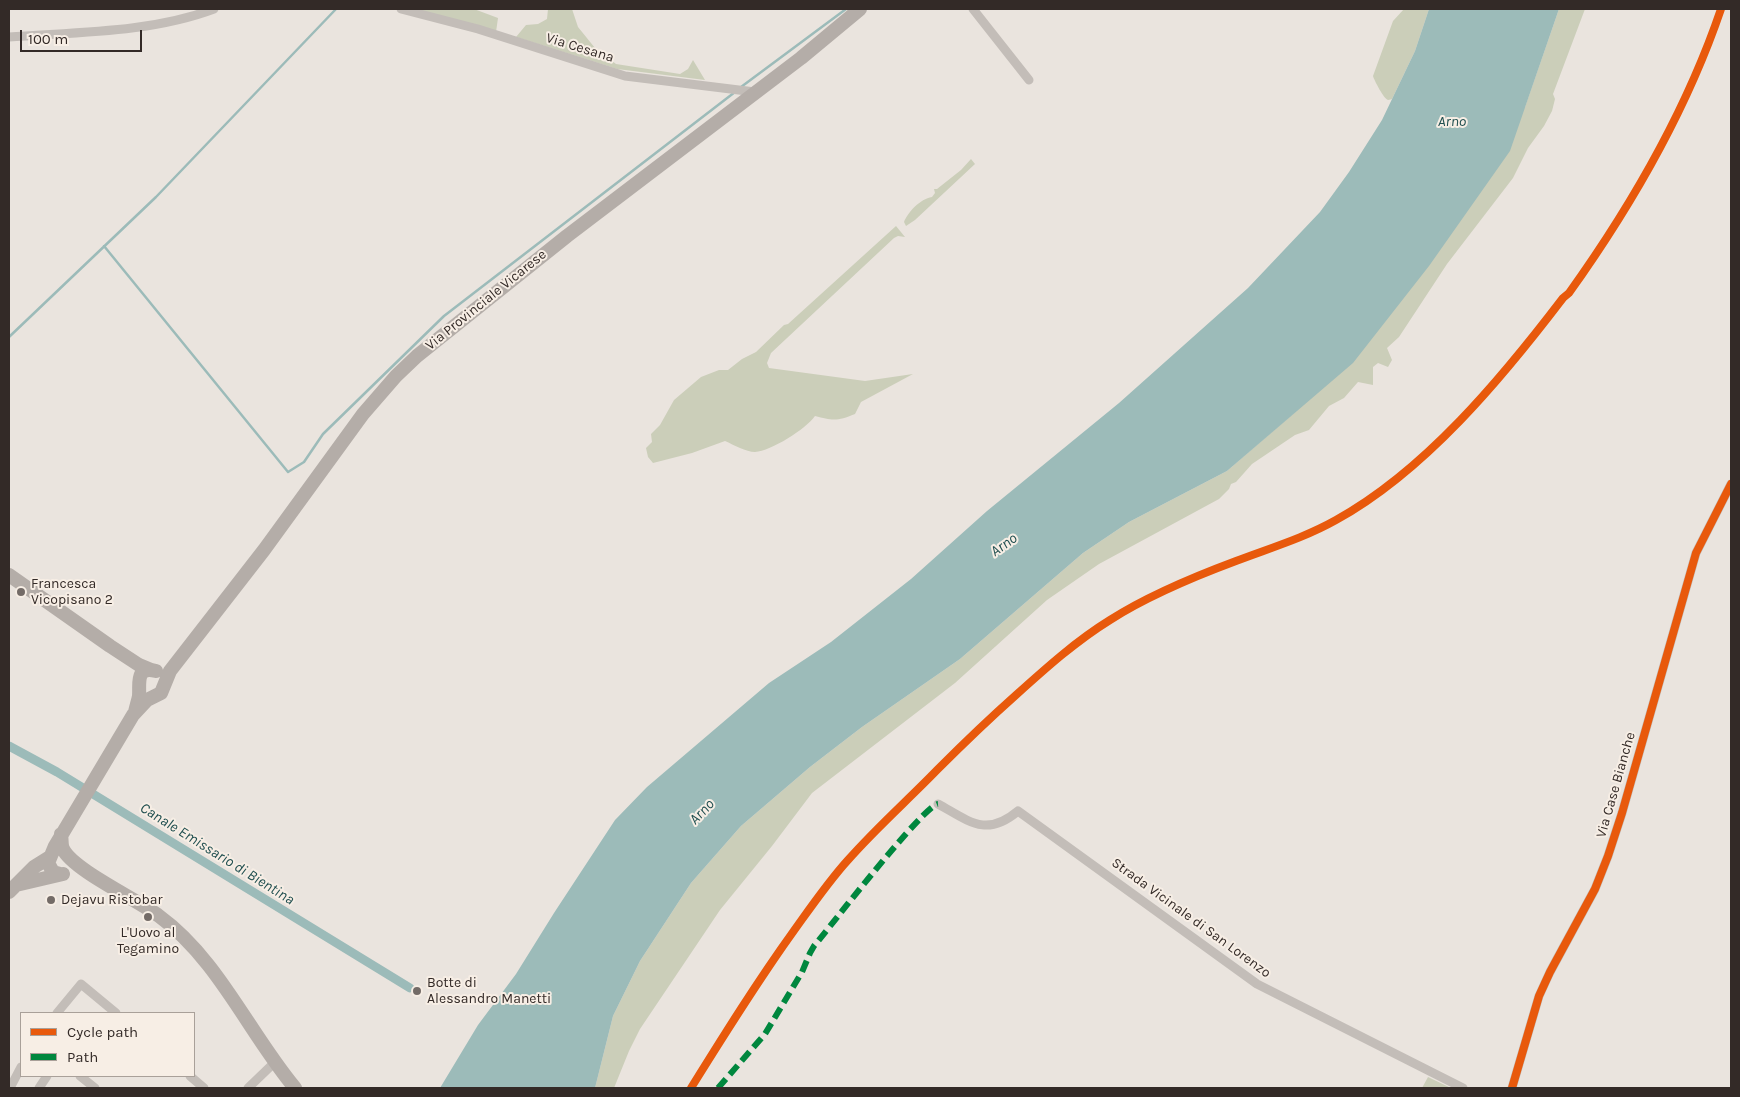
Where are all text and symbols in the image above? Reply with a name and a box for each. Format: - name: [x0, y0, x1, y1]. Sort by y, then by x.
- scale bar: [22, 20, 145, 52]
- text: 100 m: [28, 30, 68, 48]
- street label: Via Cesana: [544, 30, 616, 66]
- water label: Arno: [1438, 113, 1466, 131]
- street label: Via Provinciale Vicarese: [422, 246, 550, 354]
- water label: Arno: [987, 529, 1021, 561]
- place label: Francesca Vicopisano 2: [31, 576, 113, 608]
- marker: Francesca Vicopisano 2: [15, 586, 27, 598]
- street label: Via Case Bianche: [1593, 730, 1639, 840]
- water label: Arno: [686, 796, 718, 828]
- water label: Canale Emissario di Bientina: [136, 799, 298, 909]
- street label: Strada Vicinale di San Lorenzo: [1108, 855, 1274, 981]
- place label: Dejavu Ristobar: [61, 892, 162, 908]
- marker: Dejavu Ristobar: [45, 894, 57, 906]
- marker: L'Uovo al Tegamino: [142, 911, 154, 923]
- place label: L'Uovo al Tegamino: [117, 925, 179, 958]
- place label: Botte di Alessandro Manetti: [427, 975, 551, 1008]
- marker: Botte di Alessandro Manetti: [411, 985, 423, 997]
- legend: [20, 1012, 195, 1077]
- text: Cycle path: [67, 1023, 138, 1041]
- text: Path: [67, 1048, 98, 1066]

